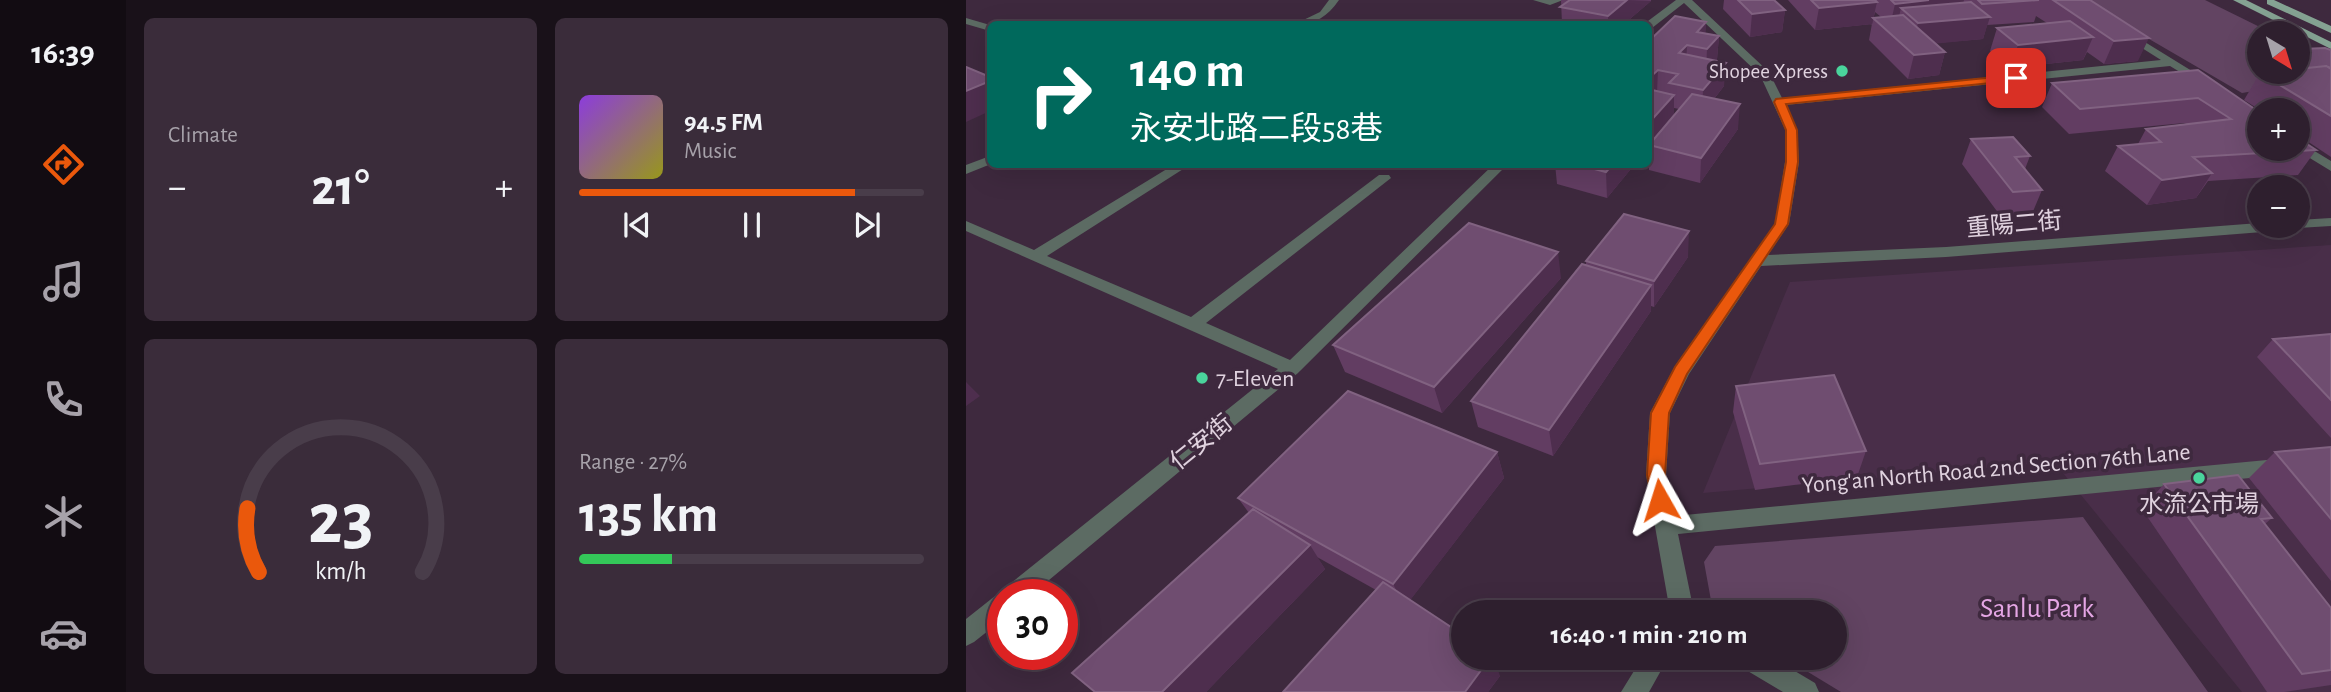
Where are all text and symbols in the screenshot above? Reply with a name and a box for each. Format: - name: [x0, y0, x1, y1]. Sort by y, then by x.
- north arrow: [2247, 21, 2310, 84]
- map controls: [2247, 21, 2310, 238]
- text: 16:39: [31, 37, 95, 69]
- text: 140 m: [1130, 47, 1245, 96]
- pin: [1986, 48, 2046, 108]
- icon: right: [1015, 49, 1106, 140]
- icon: arrive: [1997, 59, 2035, 97]
- place label: Shopee Xpress: [1709, 61, 1828, 82]
- marker: Shopee Xpress: [1834, 63, 1850, 79]
- button: +: [2247, 98, 2310, 161]
- text: 94.5 FM: [684, 109, 763, 135]
- text: 永安北路二段58巷: [1130, 113, 1383, 145]
- text: Climate: [168, 124, 238, 147]
- icon: directions: [39, 140, 88, 189]
- text: Music: [684, 140, 736, 163]
- text: 21°: [311, 162, 370, 214]
- text: −: [168, 169, 186, 207]
- text: +: [495, 169, 513, 207]
- button: −: [2247, 175, 2310, 238]
- icon: previous: [618, 206, 656, 244]
- icon: pause: [733, 206, 771, 244]
- icon: next: [848, 206, 886, 244]
- street label: 重陽二街: [1965, 207, 2063, 241]
- icon: music: [39, 257, 88, 306]
- place label: 7-Eleven: [1216, 367, 1294, 391]
- marker: 7-Eleven: [1194, 370, 1210, 386]
- icon: phone: [39, 375, 88, 424]
- street label: 仁安街: [1165, 409, 1237, 475]
- street label: Yong'an North Road 2nd Section 76th Lane: [1801, 440, 2191, 498]
- text: Range · 27%: [579, 451, 687, 474]
- position arrow: [1623, 463, 1697, 537]
- marker: 水流公市場: [2191, 470, 2207, 486]
- text: 23: [308, 485, 373, 558]
- text: 135 km: [579, 489, 718, 541]
- place label: 水流公市場: [2139, 491, 2259, 517]
- icon: climate: [39, 492, 88, 541]
- text: km/h: [315, 559, 366, 584]
- speed limit sign: 30: [987, 579, 1078, 670]
- park label: Sanlu Park: [1980, 595, 2094, 623]
- icon: car: [39, 609, 88, 658]
- text: 16:40 · 1 min · 210 m: [1551, 622, 1747, 648]

